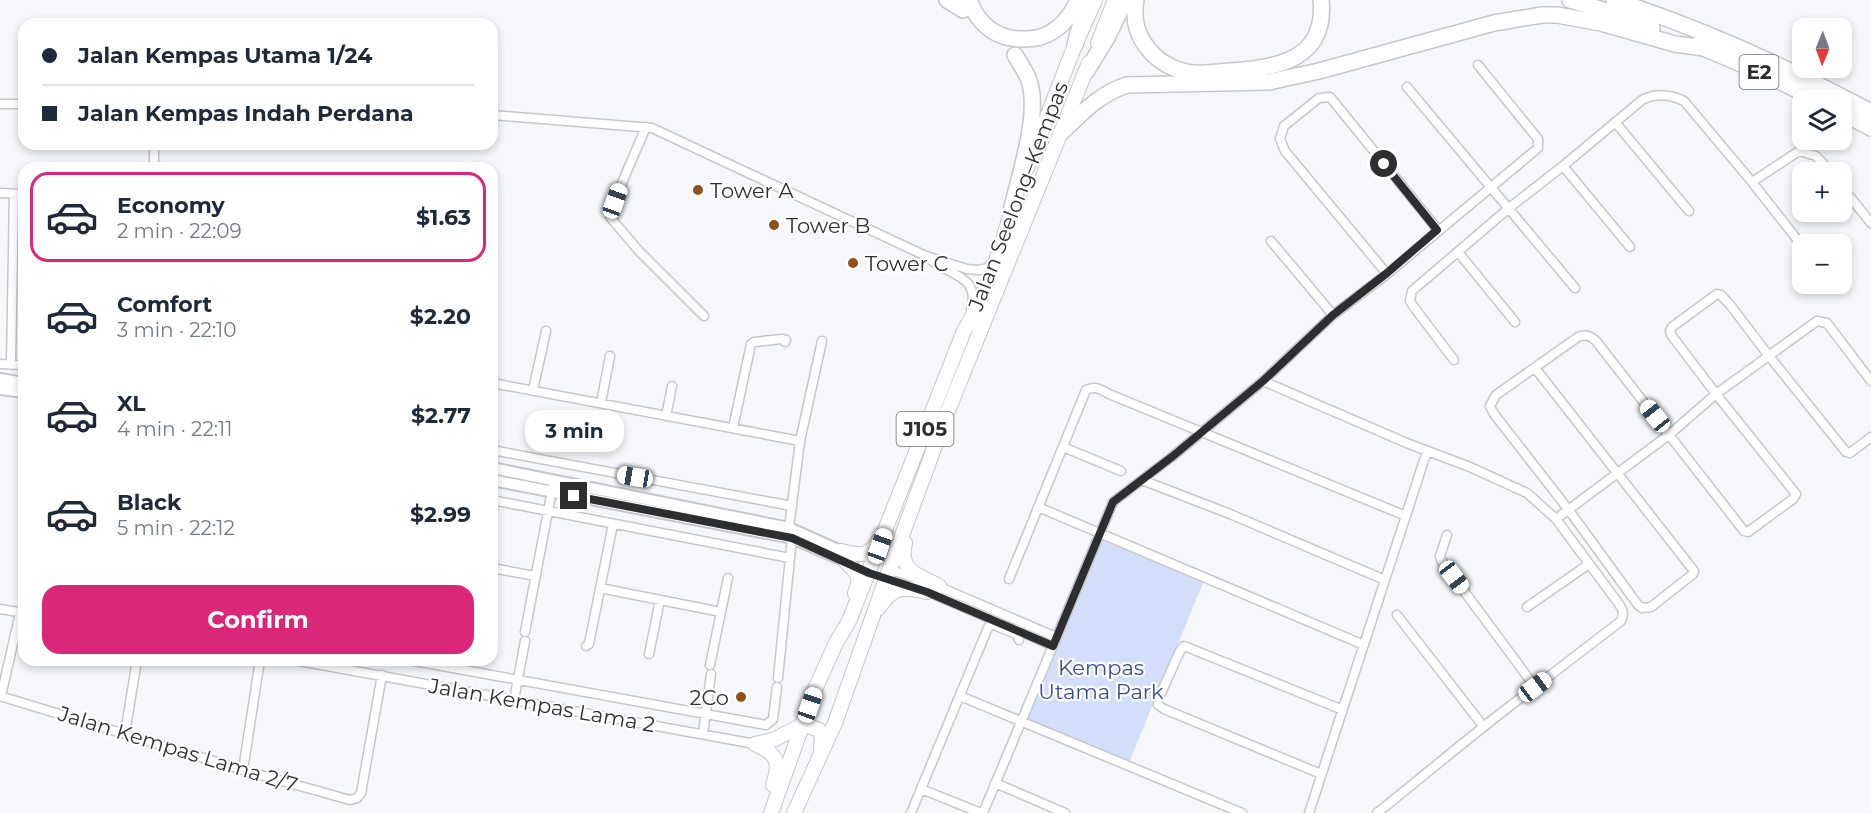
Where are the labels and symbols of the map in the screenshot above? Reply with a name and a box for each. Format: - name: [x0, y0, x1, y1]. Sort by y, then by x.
- north arrow: [1792, 18, 1852, 78]
- road number: E2: [1740, 55, 1778, 89]
- street label: Jalan Seelong–Kempas: [962, 78, 1073, 315]
- route start: [1370, 150, 1397, 177]
- place label: Tower A: [710, 178, 795, 203]
- car: [600, 181, 630, 221]
- marker: Tower A: [691, 183, 705, 197]
- place label: Tower B: [786, 213, 870, 238]
- marker: Tower B: [767, 218, 781, 232]
- place label: Tower C: [865, 251, 949, 276]
- marker: Tower C: [846, 256, 860, 270]
- car: [1637, 396, 1673, 436]
- callout: 3 min: [524, 409, 624, 451]
- road number: J105: [896, 412, 954, 446]
- car: [616, 465, 654, 489]
- route end: [560, 482, 587, 509]
- car: [865, 526, 895, 566]
- car: [1436, 557, 1472, 597]
- park label: Kempas Utama Park: [1038, 655, 1164, 704]
- car: [1515, 669, 1555, 705]
- street label: Jalan Kempas Lama 2: [426, 673, 657, 737]
- place label: 2Co: [689, 685, 729, 710]
- car: [796, 685, 824, 725]
- marker: 2Co: [734, 690, 748, 704]
- street label: Jalan Kempas Lama 2/7: [54, 700, 301, 797]

